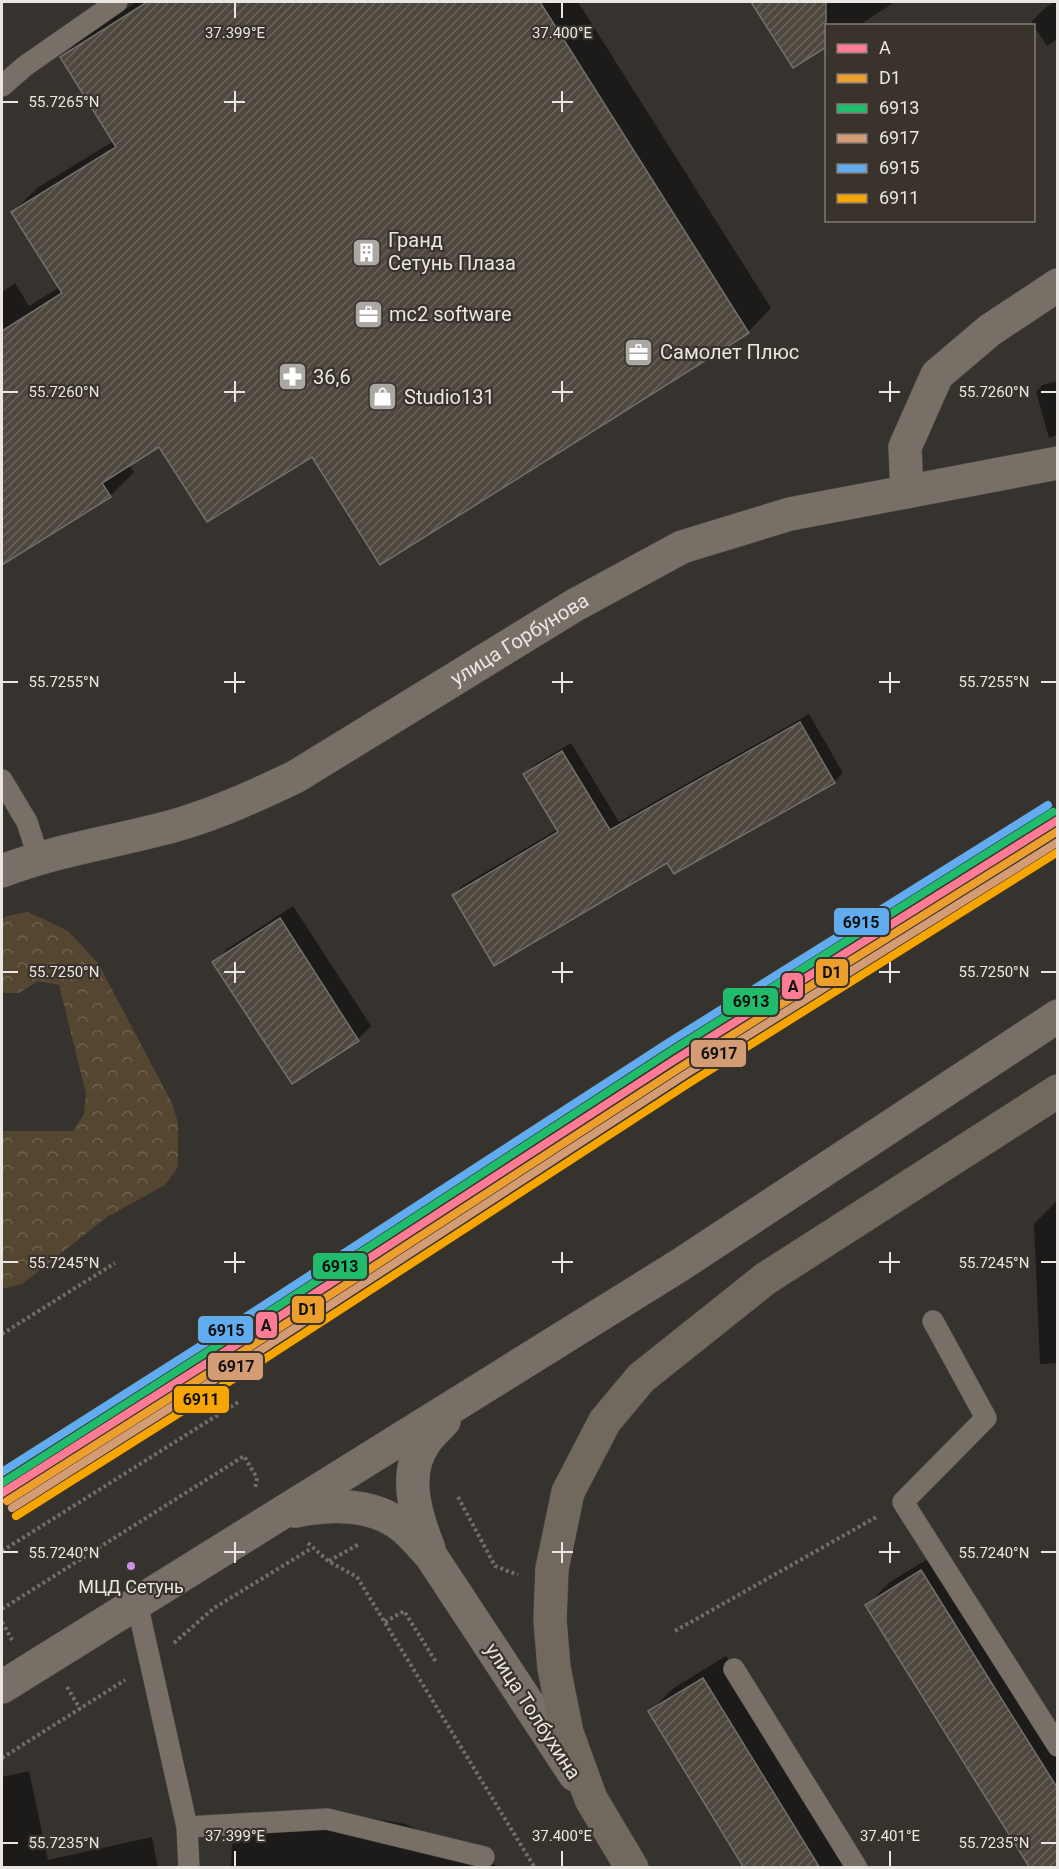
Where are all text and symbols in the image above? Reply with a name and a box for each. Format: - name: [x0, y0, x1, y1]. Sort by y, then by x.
- text: 37.399°E: [205, 24, 266, 42]
- text: 37.400°E: [532, 24, 593, 42]
- legend: [825, 24, 1035, 222]
- text: A: [879, 37, 891, 58]
- text: D1: [879, 67, 901, 88]
- text: 55.7265°N: [29, 93, 99, 111]
- text: 6913: [879, 97, 919, 118]
- text: 6917: [879, 127, 919, 148]
- text: 6915: [879, 157, 919, 178]
- text: 6911: [879, 187, 919, 208]
- place label: Гранд Сетунь Плаза: [388, 228, 516, 275]
- building icon: Гранд Сетунь Плаза: [351, 236, 383, 268]
- office icon: mc2 software: [352, 298, 384, 330]
- place label: mc2 software: [389, 302, 512, 326]
- office icon: Самолет Плюс: [623, 336, 655, 368]
- place label: Самолет Плюс: [660, 340, 799, 364]
- pharmacy icon: 36,6: [276, 361, 308, 393]
- place label: 36,6: [313, 365, 351, 389]
- shop icon: Studio131: [367, 381, 399, 413]
- text: 55.7260°N: [29, 383, 99, 401]
- text: 55.7260°N: [959, 383, 1029, 401]
- place label: Studio131: [404, 385, 495, 409]
- street label: улица Горбунова: [446, 588, 593, 691]
- text: 55.7255°N: [29, 673, 99, 691]
- text: 55.7255°N: [959, 673, 1029, 691]
- line badge: 6915: [833, 907, 890, 936]
- text: 6915: [843, 913, 879, 932]
- line badge: D1: [815, 958, 849, 987]
- text: 55.7250°N: [29, 963, 99, 981]
- text: D1: [822, 963, 842, 982]
- text: 55.7250°N: [959, 963, 1029, 981]
- line badge: A: [781, 972, 804, 1000]
- text: A: [788, 977, 799, 996]
- line badge: 6913: [722, 987, 779, 1016]
- text: 6913: [733, 992, 769, 1011]
- line badge: 6917: [690, 1039, 747, 1068]
- text: 6917: [701, 1044, 737, 1063]
- line badge: 6913: [312, 1252, 368, 1280]
- text: 55.7245°N: [29, 1254, 99, 1272]
- text: 55.7245°N: [959, 1254, 1029, 1272]
- text: 6913: [322, 1257, 358, 1276]
- line badge: D1: [291, 1295, 325, 1324]
- text: D1: [298, 1300, 318, 1319]
- line badge: A: [255, 1311, 278, 1339]
- line badge: 6915: [197, 1315, 254, 1344]
- text: A: [261, 1316, 272, 1335]
- text: 6915: [208, 1321, 244, 1340]
- line badge: 6917: [207, 1352, 264, 1381]
- text: 6917: [218, 1357, 254, 1376]
- line badge: 6911: [173, 1385, 230, 1414]
- text: 6911: [183, 1390, 219, 1409]
- text: 55.7240°N: [29, 1544, 99, 1562]
- text: 55.7240°N: [959, 1544, 1029, 1562]
- marker: МЦД Сетунь: [125, 1560, 137, 1572]
- place label: МЦД Сетунь: [78, 1576, 184, 1597]
- street label: улица Толбухина: [480, 1638, 586, 1784]
- text: 37.399°E: [205, 1827, 266, 1845]
- text: 37.400°E: [532, 1827, 593, 1845]
- text: 37.401°E: [860, 1827, 921, 1845]
- text: 55.7235°N: [29, 1834, 99, 1852]
- text: 55.7235°N: [959, 1834, 1029, 1852]

